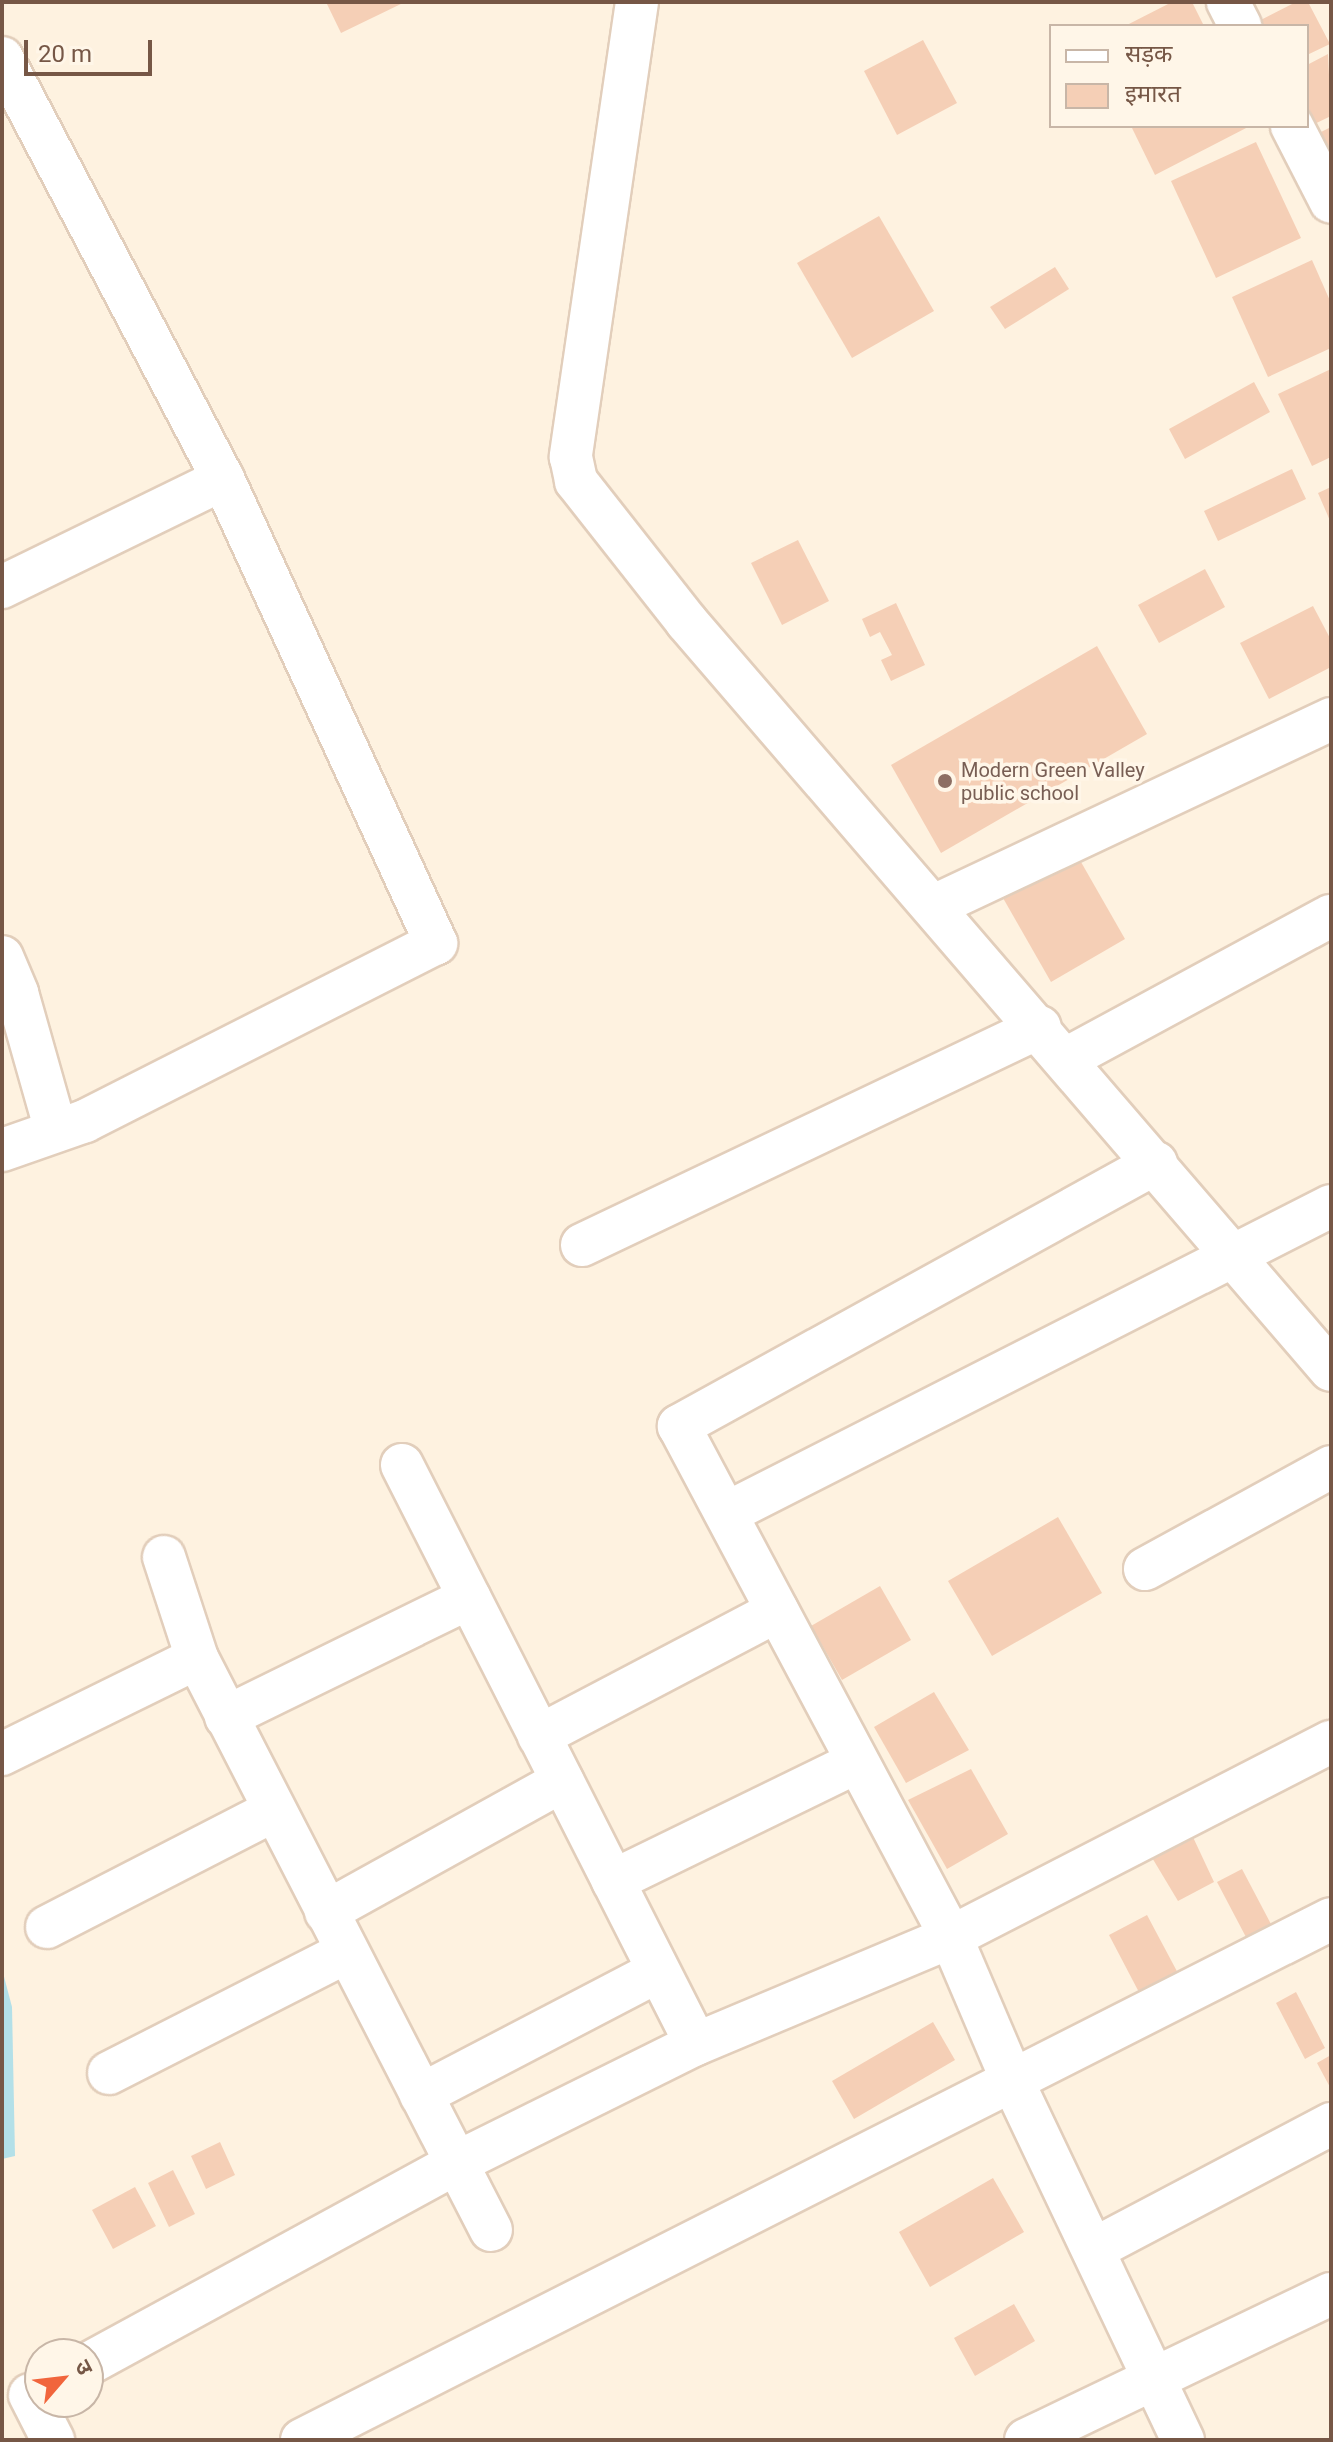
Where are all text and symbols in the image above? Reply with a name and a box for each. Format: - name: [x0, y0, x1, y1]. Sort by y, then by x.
- scale bar: [28, 24, 156, 74]
- legend: [1049, 24, 1309, 128]
- text: 20 m: [38, 40, 92, 68]
- text: सड़क: [1125, 40, 1173, 68]
- text: इमारत: [1125, 80, 1181, 108]
- place label: Modern Green Valley public school: [961, 758, 1145, 805]
- marker: Modern Green Valley public school: [936, 772, 954, 790]
- north arrow: [24, 2338, 104, 2418]
- text: उ: [70, 2356, 98, 2379]

